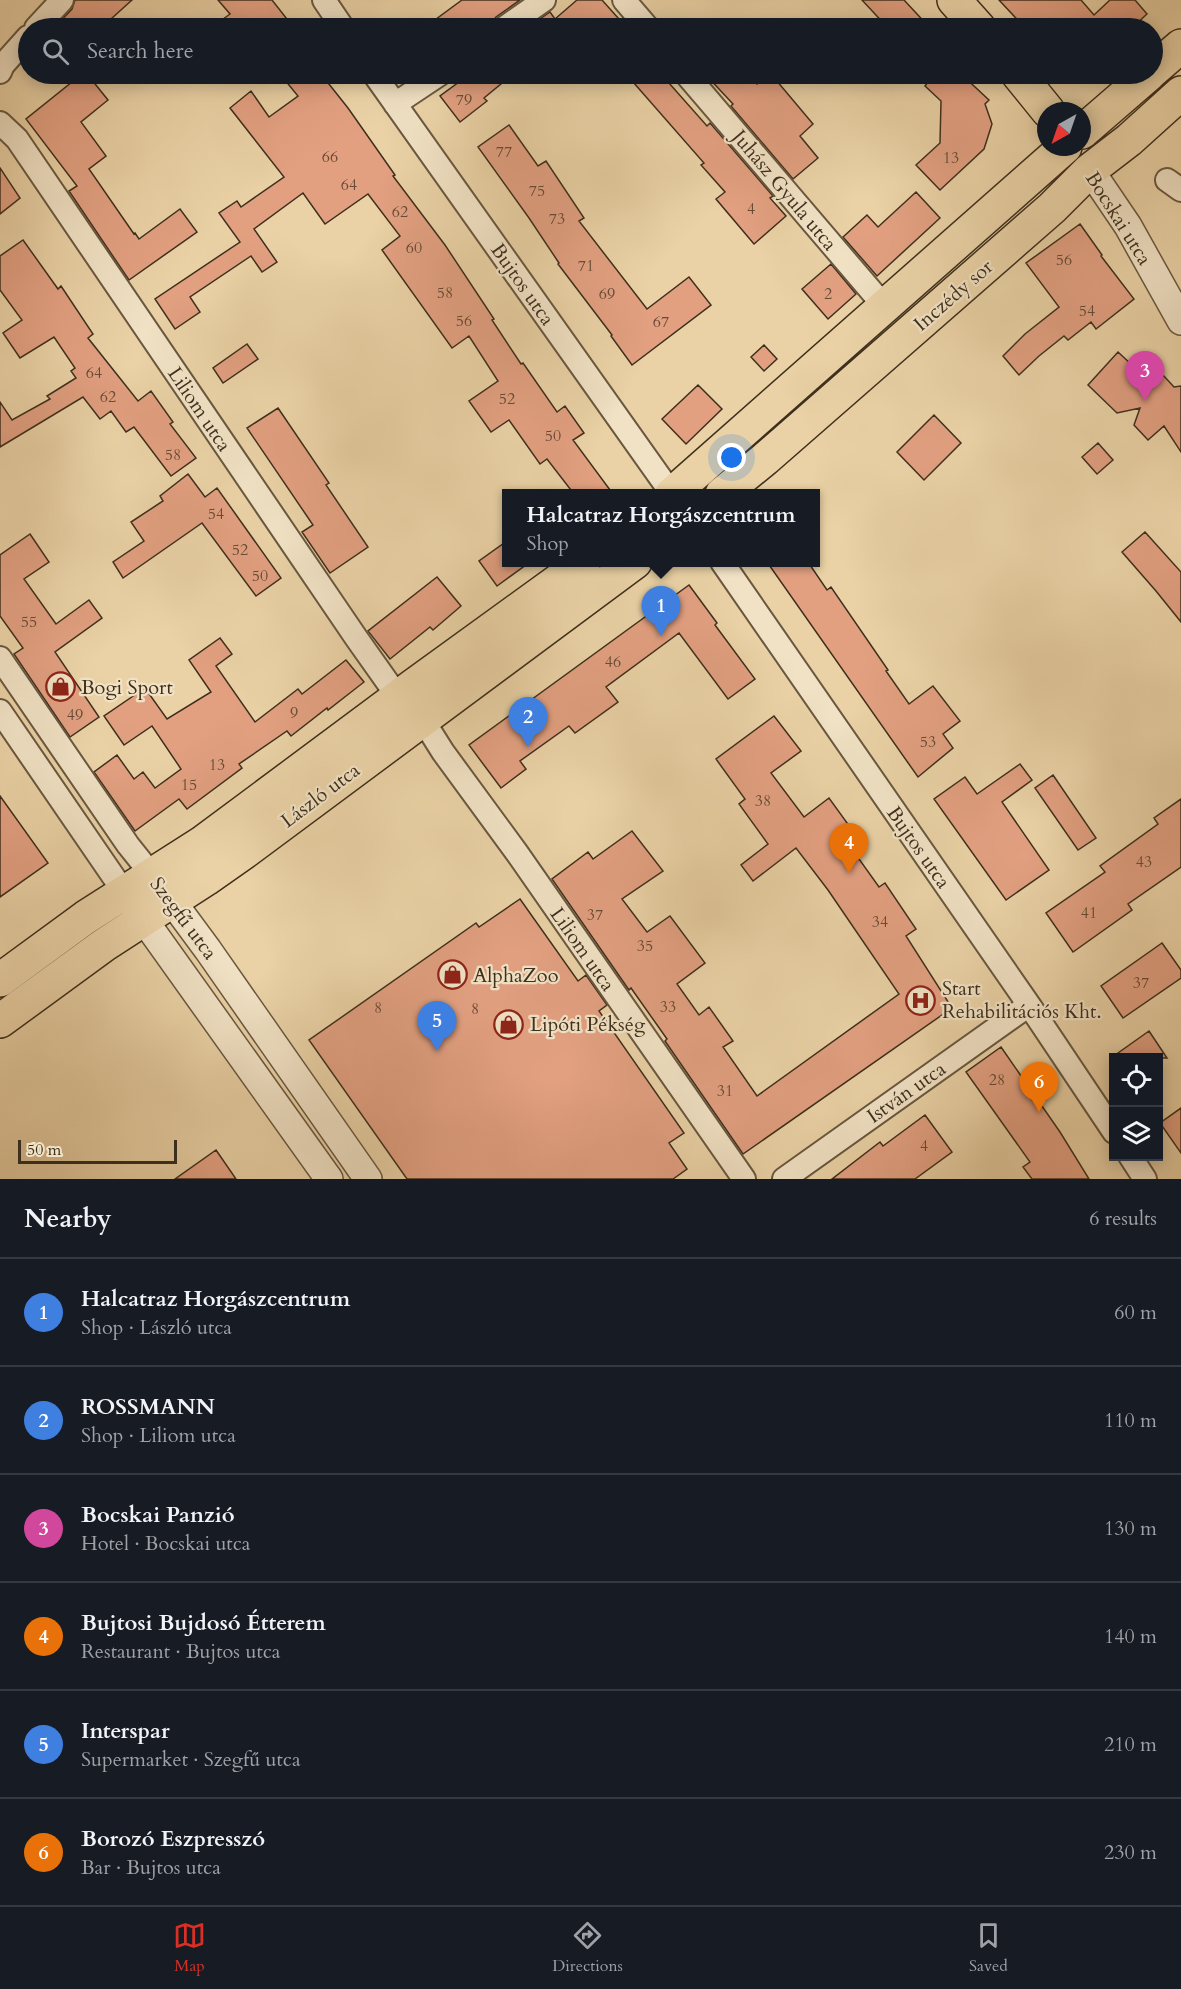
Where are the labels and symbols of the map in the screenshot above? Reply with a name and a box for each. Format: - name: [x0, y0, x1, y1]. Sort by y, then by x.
- house number: 79: [456, 89, 472, 111]
- north arrow: [1037, 102, 1091, 156]
- street label: Juhász Gyula utca: [724, 122, 843, 257]
- house number: 77: [496, 141, 512, 163]
- house number: 66: [322, 146, 338, 168]
- house number: 13: [943, 147, 959, 169]
- street label: Bocskai utca: [1079, 166, 1158, 271]
- house number: 64: [341, 174, 357, 196]
- house number: 75: [529, 180, 545, 202]
- house number: 4: [747, 198, 755, 220]
- house number: 62: [392, 201, 408, 223]
- house number: 73: [549, 208, 565, 230]
- house number: 60: [406, 237, 422, 259]
- street label: Bujtos utca: [484, 238, 561, 331]
- house number: 56: [1056, 249, 1072, 271]
- street label: Inczédy sor: [908, 253, 999, 337]
- house number: 71: [578, 255, 594, 277]
- house number: 58: [437, 282, 453, 304]
- house number: 69: [599, 283, 615, 305]
- house number: 2: [824, 283, 832, 305]
- house number: 54: [1079, 300, 1095, 322]
- house number: 56: [456, 310, 472, 332]
- house number: 67: [653, 311, 669, 333]
- pin: 3: [1126, 352, 1164, 401]
- house number: 64: [86, 362, 102, 384]
- street label: Liliom utca: [161, 362, 238, 457]
- house number: 62: [100, 386, 116, 408]
- house number: 52: [499, 388, 515, 410]
- house number: 50: [545, 425, 561, 447]
- your location: [717, 443, 746, 472]
- house number: 58: [165, 444, 181, 466]
- house number: 54: [208, 503, 224, 525]
- house number: 52: [232, 539, 248, 561]
- house number: 50: [252, 565, 268, 587]
- pin: 1: [642, 586, 680, 636]
- house number: 55: [21, 611, 37, 633]
- house number: 46: [605, 651, 621, 673]
- shop icon: Bogi Sport: [44, 671, 76, 703]
- place label: Bogi Sport: [81, 674, 173, 701]
- pin: 2: [508, 698, 548, 747]
- house number: 9: [290, 702, 298, 724]
- house number: 49: [67, 704, 83, 726]
- house number: 53: [920, 731, 936, 753]
- house number: 13: [209, 754, 225, 776]
- street label: László utca: [275, 757, 366, 834]
- house number: 15: [181, 774, 197, 796]
- house number: 38: [755, 790, 771, 812]
- street label: Bujtos utca: [880, 801, 957, 894]
- pin: 4: [830, 824, 868, 873]
- house number: 43: [1136, 851, 1152, 873]
- street label: Szegfű utca: [144, 872, 224, 965]
- street label: Liliom utca: [544, 902, 622, 997]
- house number: 41: [1081, 902, 1097, 924]
- house number: 37: [587, 904, 603, 926]
- house number: 34: [872, 911, 888, 933]
- house number: 35: [637, 935, 653, 957]
- shop icon: AlphaZoo: [436, 959, 468, 991]
- place label: AlphaZoo: [473, 962, 559, 989]
- house number: 37: [1133, 972, 1149, 994]
- place label: Start Rehabilitációs Kht.: [942, 975, 1101, 1025]
- hospital icon: Start Rehabilitációs Kht.: [905, 984, 937, 1016]
- house number: 33: [660, 996, 676, 1018]
- house number: 8: [374, 997, 382, 1019]
- house number: 8: [471, 998, 479, 1020]
- pin: 5: [418, 1002, 456, 1051]
- shop icon: Lipóti Pékség: [493, 1008, 525, 1040]
- place label: Lipóti Pékség: [530, 1011, 646, 1038]
- street label: István utca: [862, 1055, 951, 1129]
- pin: 6: [1020, 1062, 1058, 1112]
- house number: 28: [989, 1069, 1005, 1091]
- house number: 31: [717, 1080, 733, 1102]
- house number: 4: [920, 1135, 928, 1157]
- scale bar: [18, 1137, 177, 1164]

